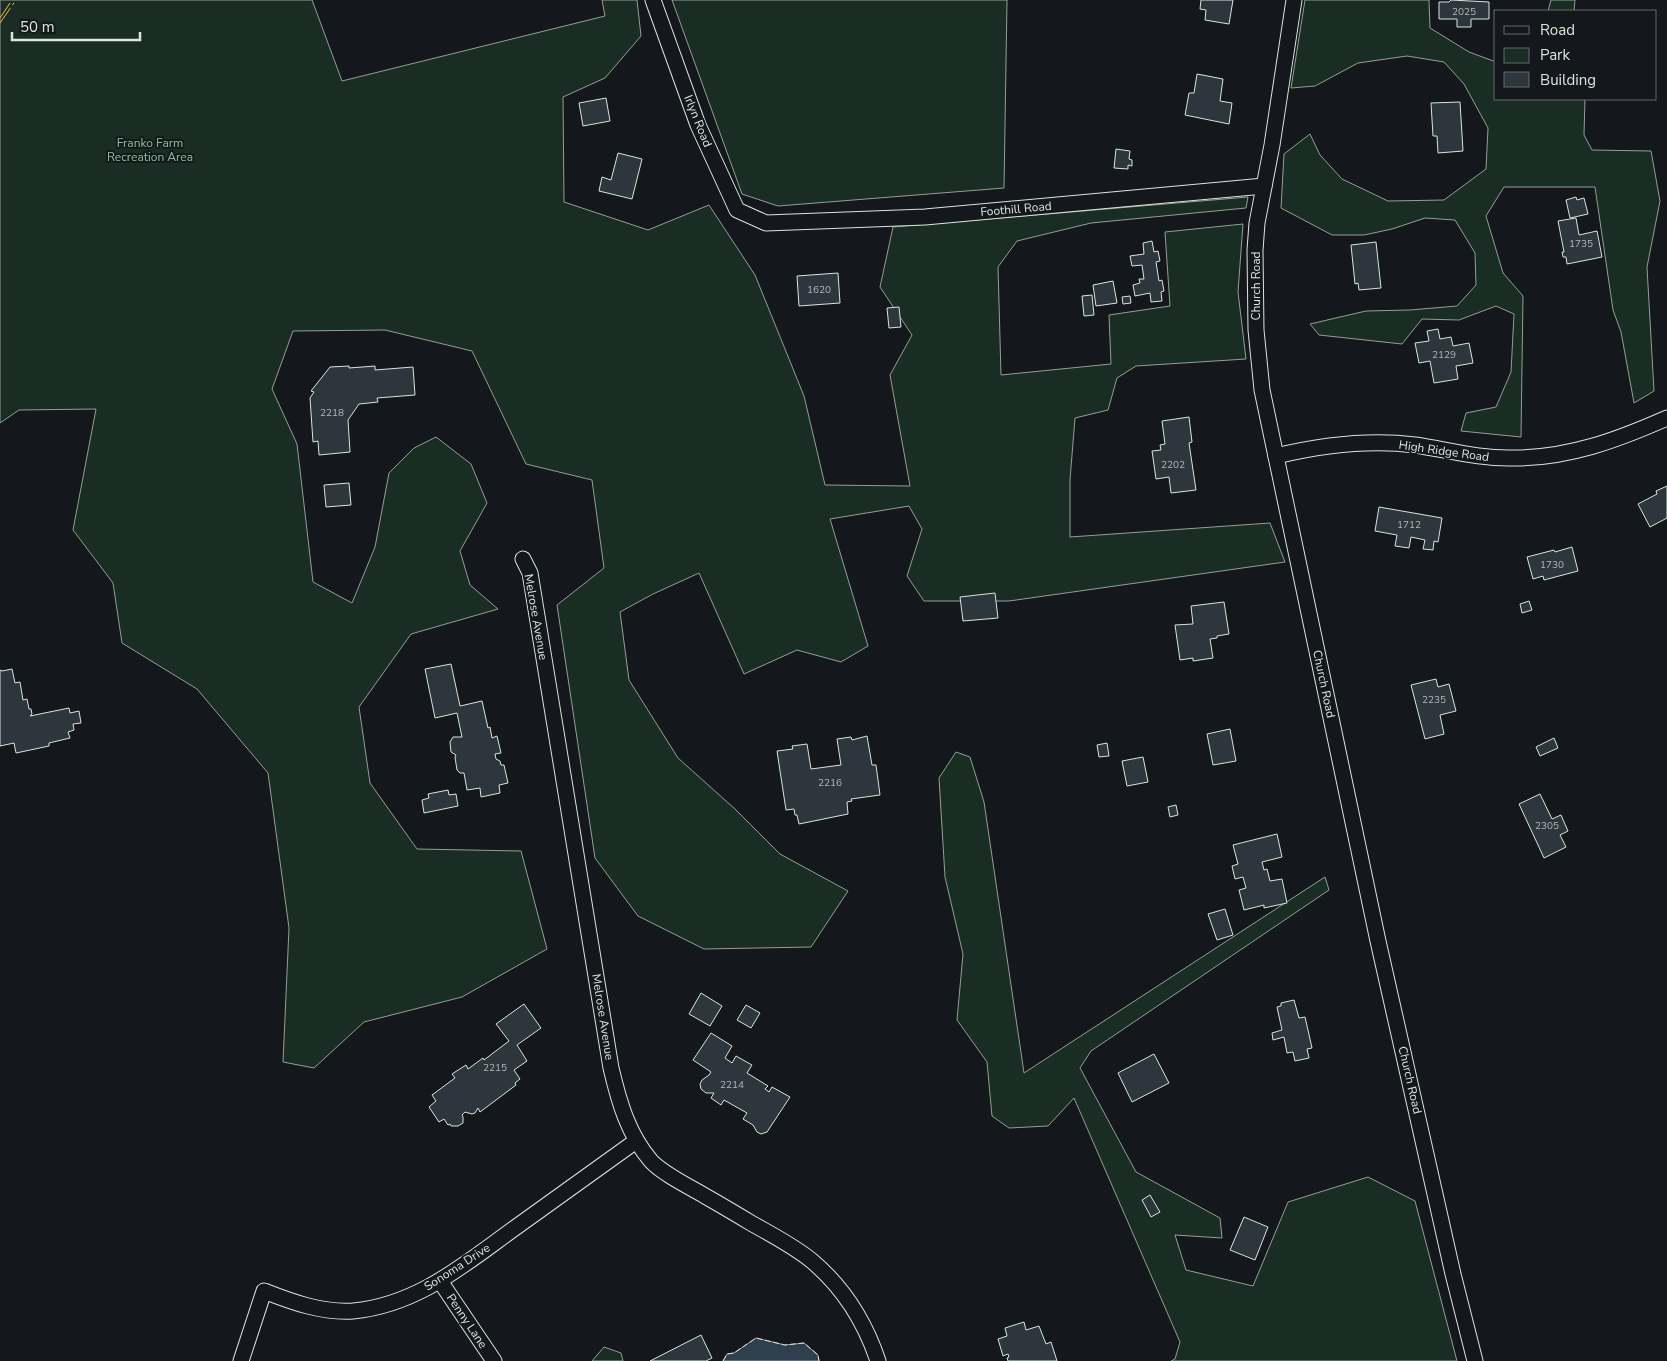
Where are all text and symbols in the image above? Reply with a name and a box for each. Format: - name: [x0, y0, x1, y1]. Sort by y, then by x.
- house number: 2025: [1452, 5, 1476, 19]
- scale bar: [12, 10, 140, 42]
- legend: [1494, 10, 1657, 100]
- text: 50 m: [20, 17, 55, 37]
- text: Road: [1540, 20, 1575, 40]
- text: Park: [1540, 45, 1570, 65]
- text: Building: [1540, 70, 1596, 90]
- street label: Irlyn Road: [680, 93, 716, 149]
- park label: Franko Farm Recreation Area: [107, 135, 193, 165]
- street label: Foothill Road: [980, 198, 1052, 220]
- house number: 1735: [1569, 237, 1593, 251]
- street label: Church Road: [1248, 251, 1264, 321]
- house number: 1620: [807, 283, 831, 297]
- house number: 2129: [1432, 348, 1456, 362]
- house number: 2218: [320, 406, 344, 420]
- street label: High Ridge Road: [1398, 437, 1490, 465]
- house number: 2202: [1161, 458, 1185, 472]
- house number: 1712: [1397, 518, 1421, 532]
- house number: 1730: [1540, 558, 1564, 572]
- street label: Melrose Avenue: [521, 573, 551, 661]
- street label: Church Road: [1309, 648, 1339, 720]
- house number: 2235: [1422, 693, 1446, 707]
- house number: 2216: [818, 776, 842, 790]
- house number: 2305: [1535, 819, 1559, 833]
- street label: Melrose Avenue: [588, 973, 618, 1061]
- street label: Church Road: [1394, 1044, 1426, 1116]
- house number: 2215: [483, 1061, 507, 1075]
- house number: 2214: [720, 1078, 744, 1092]
- street label: Sonoma Drive: [421, 1240, 493, 1294]
- street label: Penny Lane: [443, 1291, 491, 1351]

